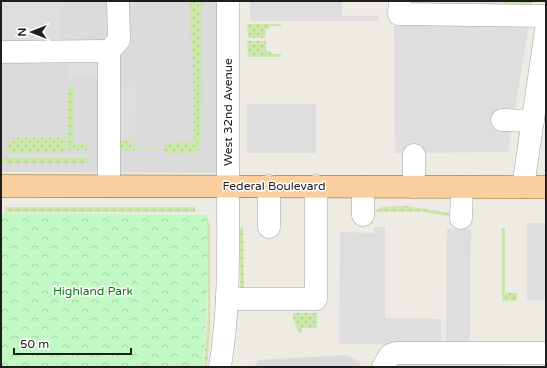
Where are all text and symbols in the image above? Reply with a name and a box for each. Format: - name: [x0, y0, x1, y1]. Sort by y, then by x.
- north arrow: [12, 12, 52, 52]
- text: N: [16, 28, 29, 36]
- street label: West 32nd Avenue: [221, 58, 235, 166]
- street label: Federal Boulevard: [222, 179, 326, 193]
- park label: Highland Park: [53, 284, 134, 298]
- scale bar: [14, 330, 131, 356]
- text: 50 m: [20, 337, 49, 351]

